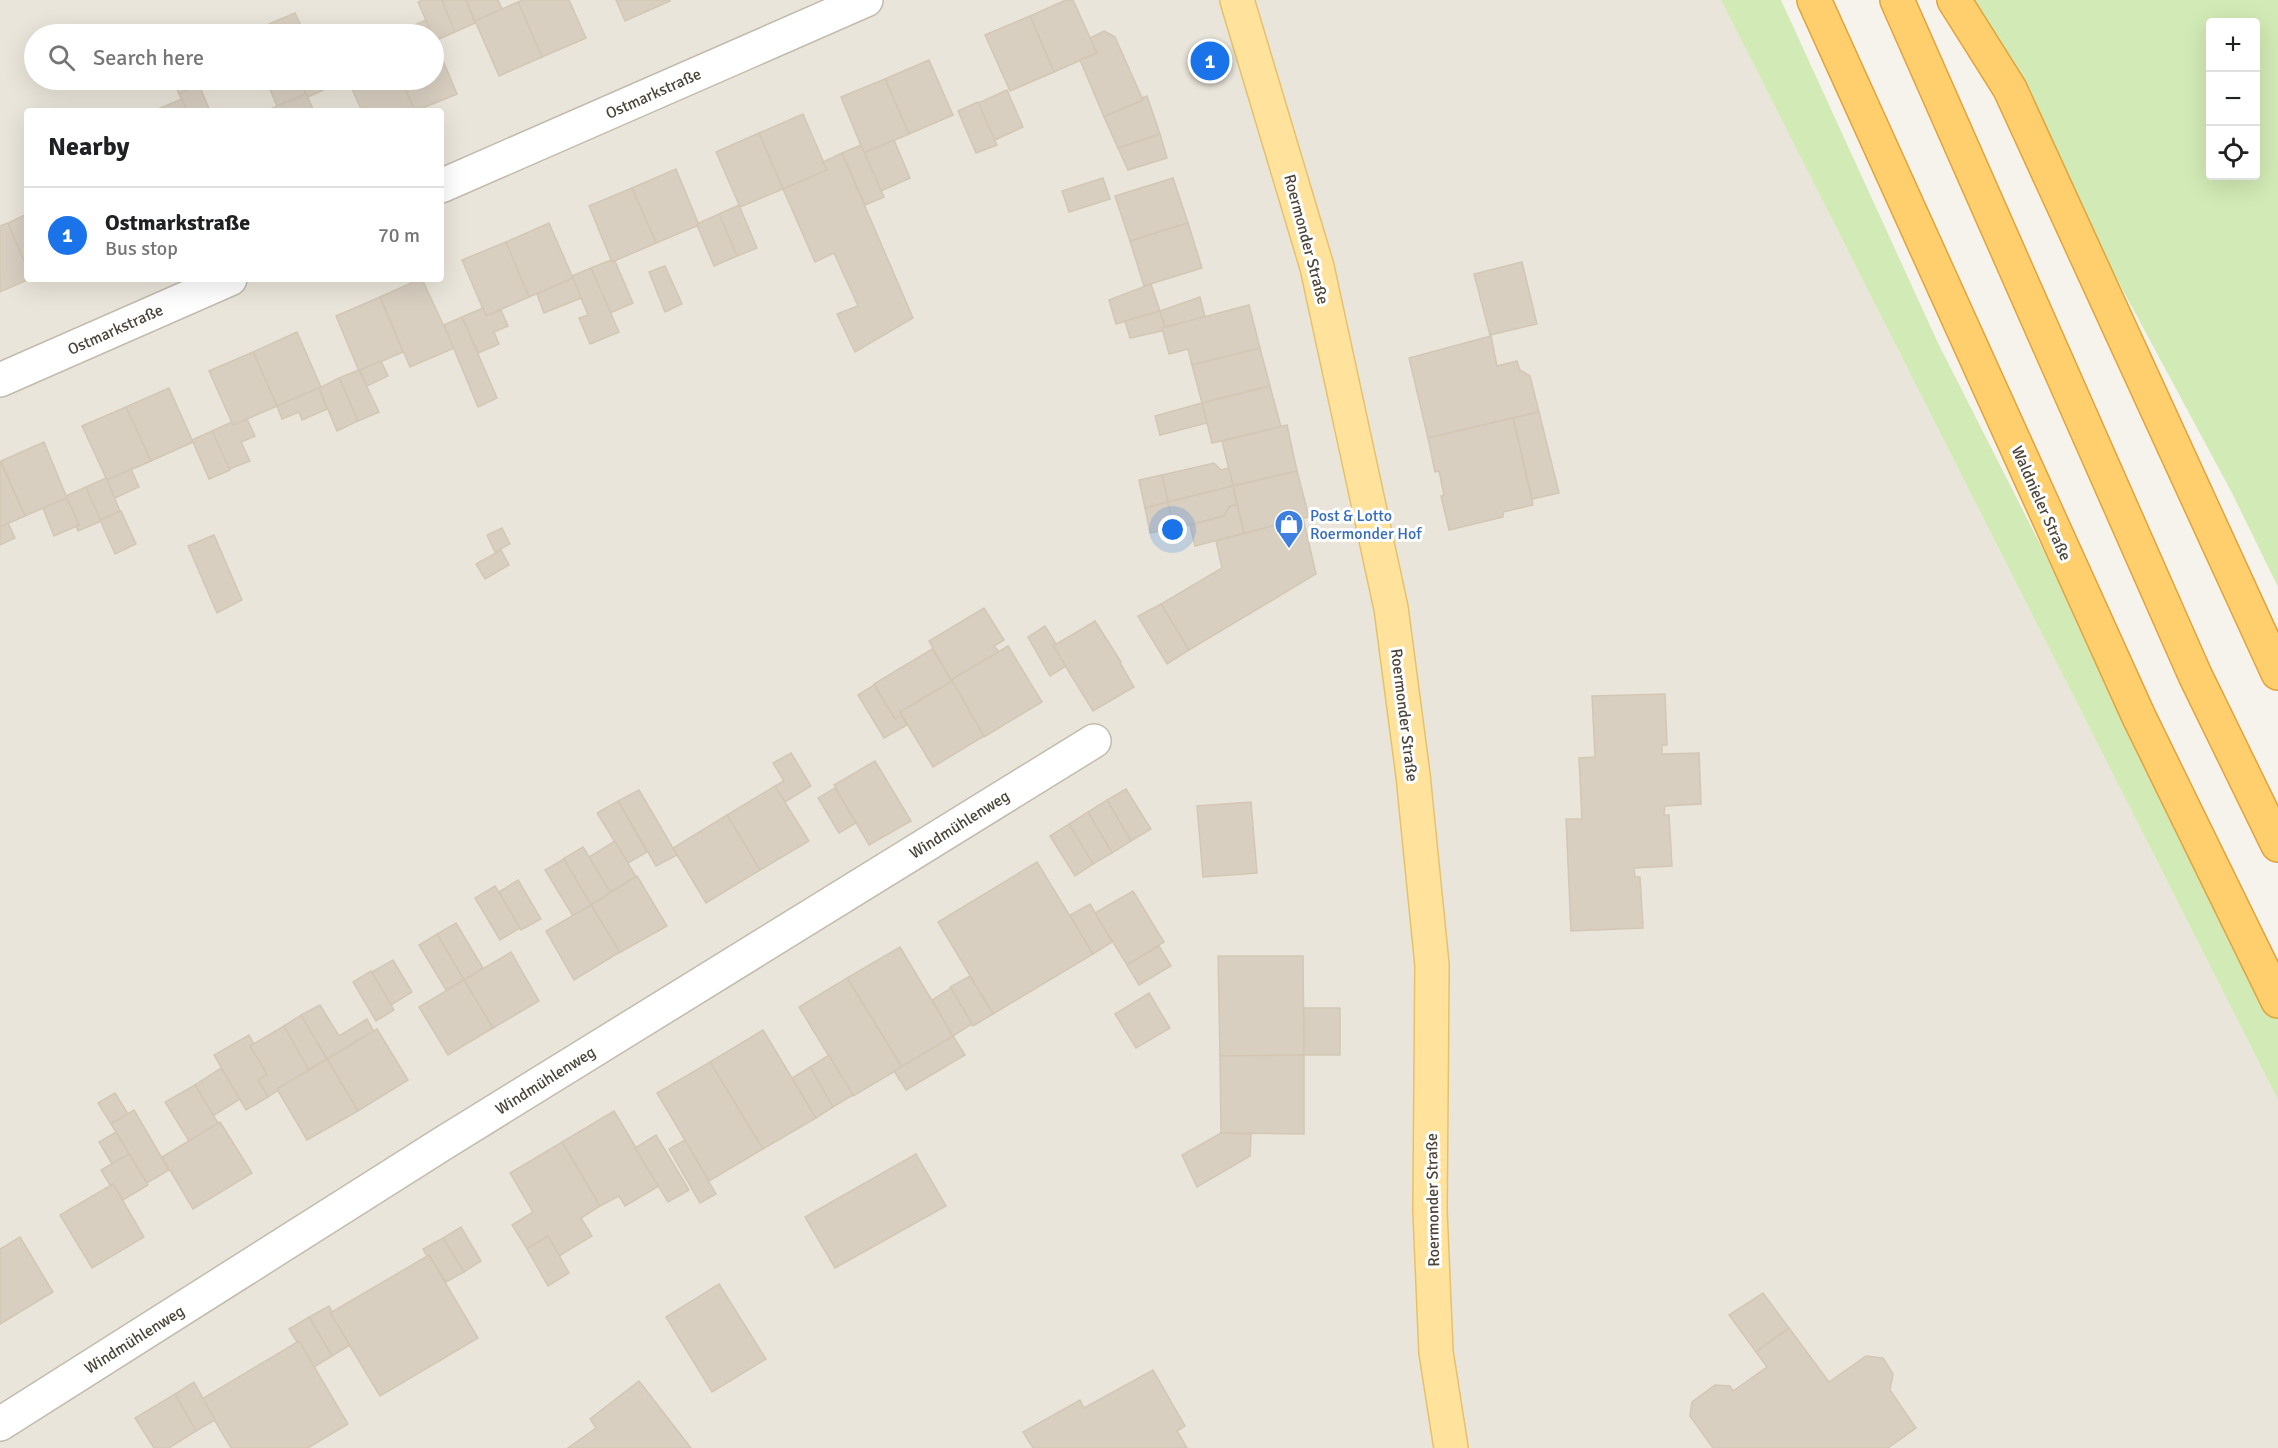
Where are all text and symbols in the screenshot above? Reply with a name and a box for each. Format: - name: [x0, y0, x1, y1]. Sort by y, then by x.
- map controls: [2206, 18, 2260, 180]
- button: +: [2206, 18, 2260, 72]
- search box: [24, 24, 444, 90]
- pin: 1: [1190, 38, 1230, 84]
- icon: search: [45, 41, 78, 74]
- text: Search here: [93, 44, 204, 71]
- street label: Ostmarkstraße: [603, 64, 704, 124]
- button: −: [2206, 72, 2260, 126]
- button: locate: [2206, 126, 2260, 180]
- text: Nearby: [48, 131, 129, 163]
- street label: Roermonder Straße: [1279, 172, 1333, 306]
- text: Ostmarkstraße: [105, 209, 250, 236]
- text: 1: [62, 223, 73, 248]
- text: 70 m: [378, 223, 420, 248]
- text: Bus stop: [105, 236, 178, 261]
- street label: Ostmarkstraße: [65, 300, 166, 360]
- street label: Waldnieler Straße: [2007, 443, 2075, 564]
- place label: Post & Lotto Roermonder Hof: [1310, 506, 1422, 544]
- shop icon: Post & Lotto Roermonder Hof: [1273, 508, 1305, 550]
- your location: [1158, 515, 1187, 544]
- street label: Roermonder Straße: [1386, 648, 1422, 783]
- street label: Windmühlenweg: [906, 786, 1013, 864]
- street label: Windmühlenweg: [492, 1042, 599, 1120]
- street label: Roermonder Straße: [1422, 1133, 1444, 1267]
- street label: Windmühlenweg: [81, 1301, 188, 1379]

